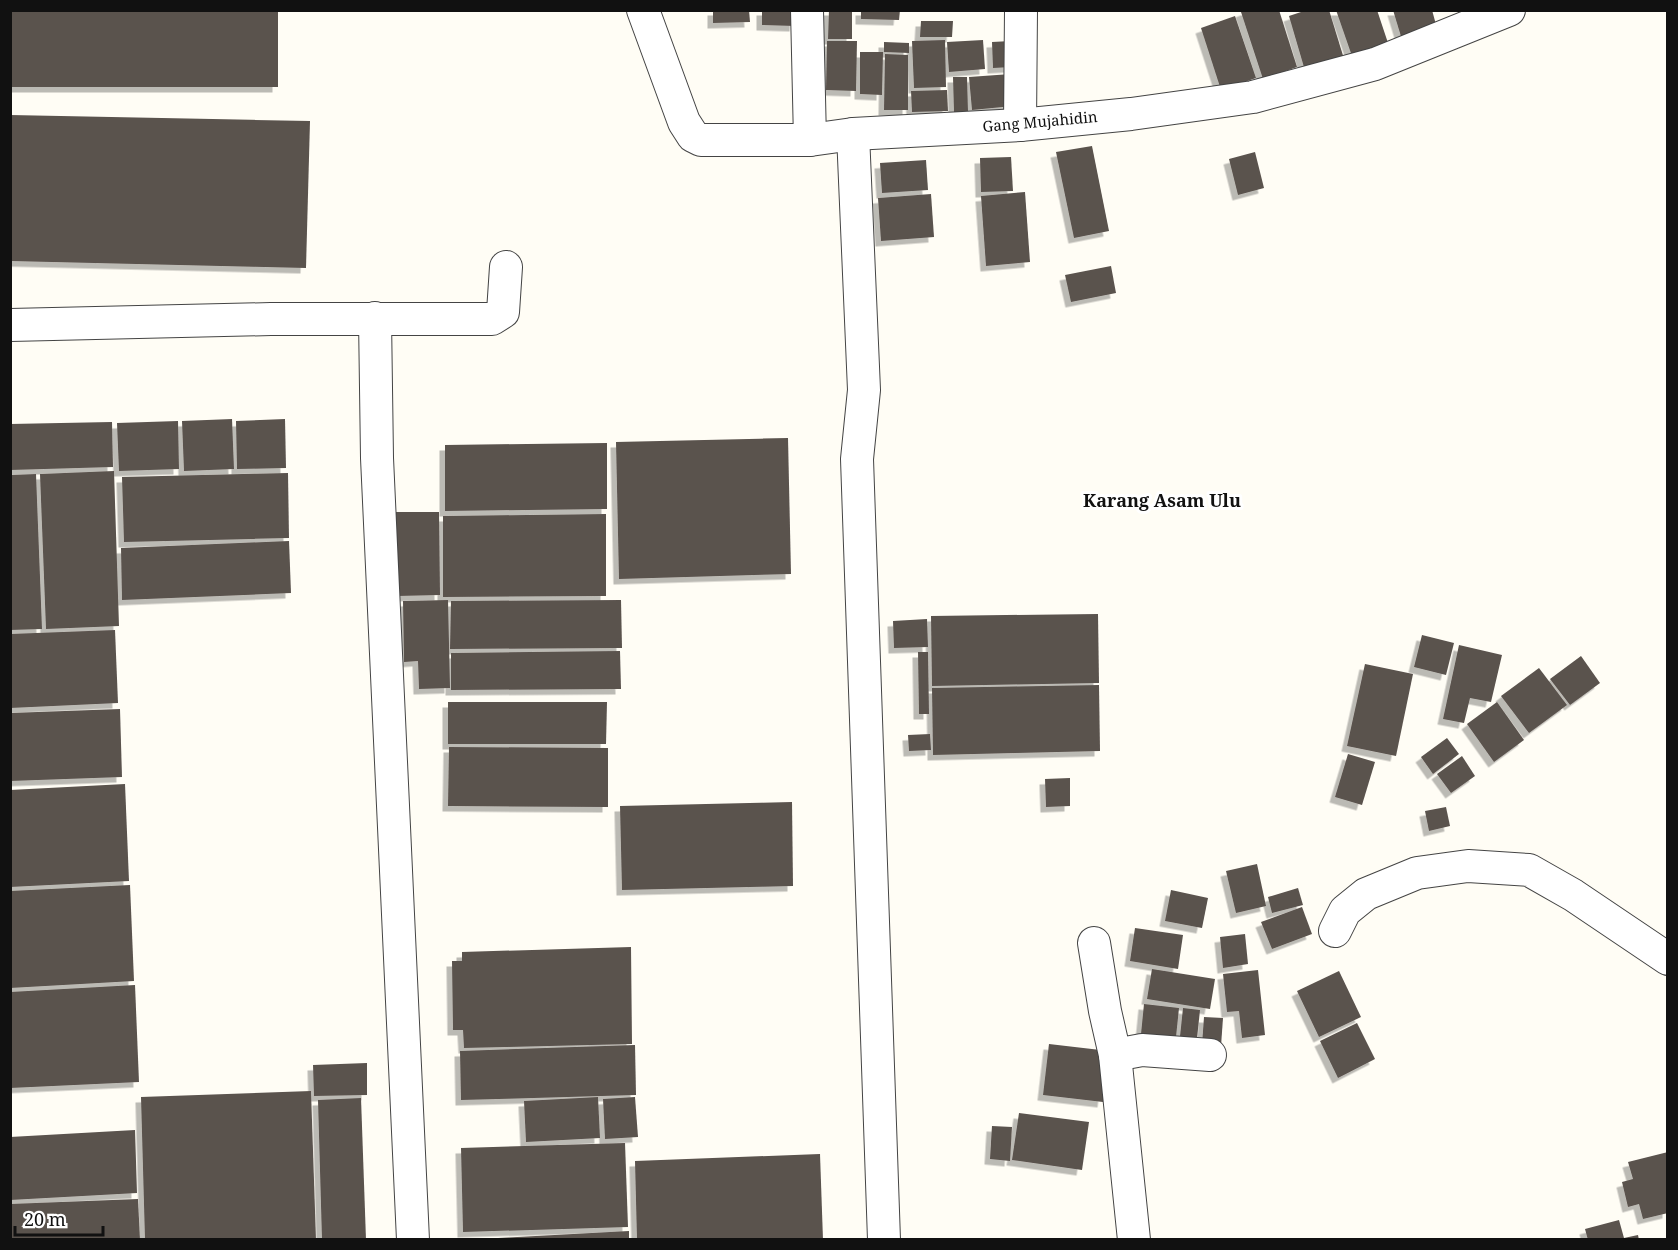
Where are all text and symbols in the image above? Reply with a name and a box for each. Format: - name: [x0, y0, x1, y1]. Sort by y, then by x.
- street label: Gang Mujahidin: [982, 106, 1099, 136]
- district label: Karang Asam Ulu: [1083, 488, 1241, 512]
- scale bar: [15, 1199, 104, 1237]
- text: 20 m: [24, 1207, 66, 1231]

